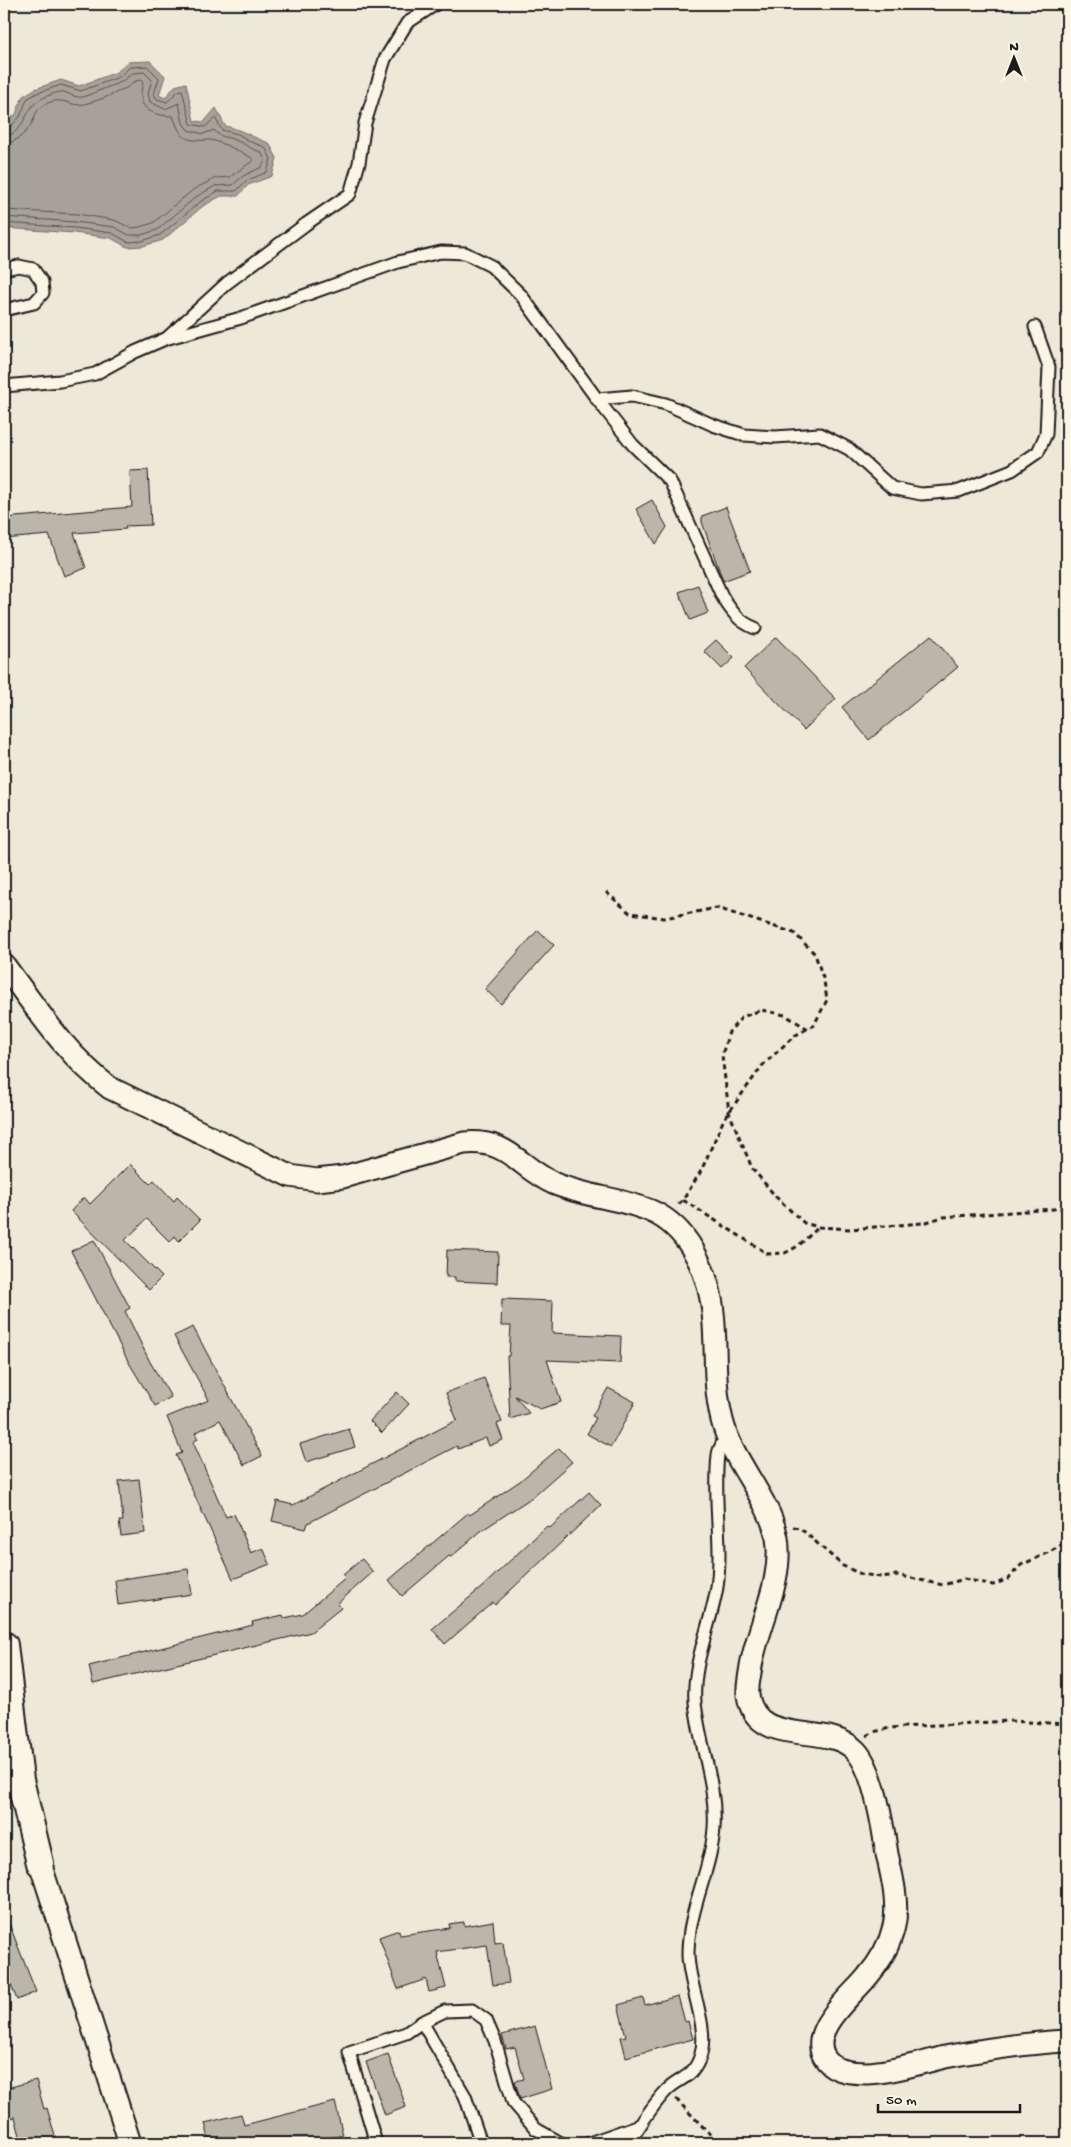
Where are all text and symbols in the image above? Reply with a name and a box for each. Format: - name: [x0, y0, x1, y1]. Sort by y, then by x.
- north arrow: [988, 32, 1038, 82]
- text: N: [1009, 39, 1019, 56]
- scale bar: [878, 2082, 1021, 2114]
- text: 50 m: [886, 2092, 917, 2110]

